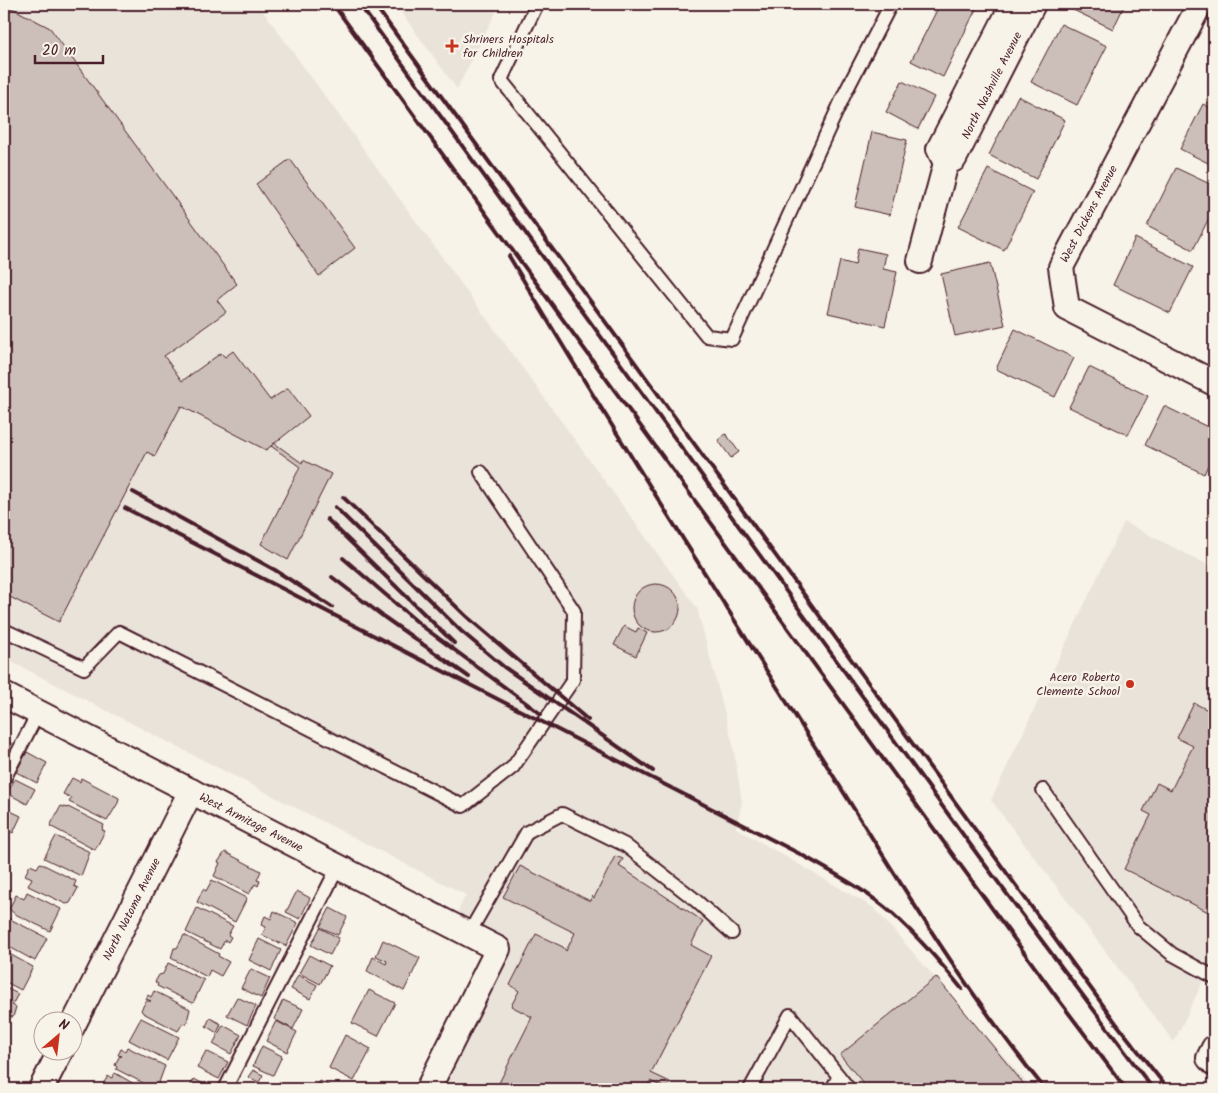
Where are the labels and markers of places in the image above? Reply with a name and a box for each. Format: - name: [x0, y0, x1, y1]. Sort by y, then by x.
- place label: Shriners Hospitals for Children: [463, 30, 554, 63]
- marker: Shriners Hospitals for Children: [445, 39, 459, 53]
- place label: Acero Roberto Clemente School: [1036, 668, 1120, 701]
- marker: Acero Roberto Clemente School: [1124, 678, 1136, 690]

